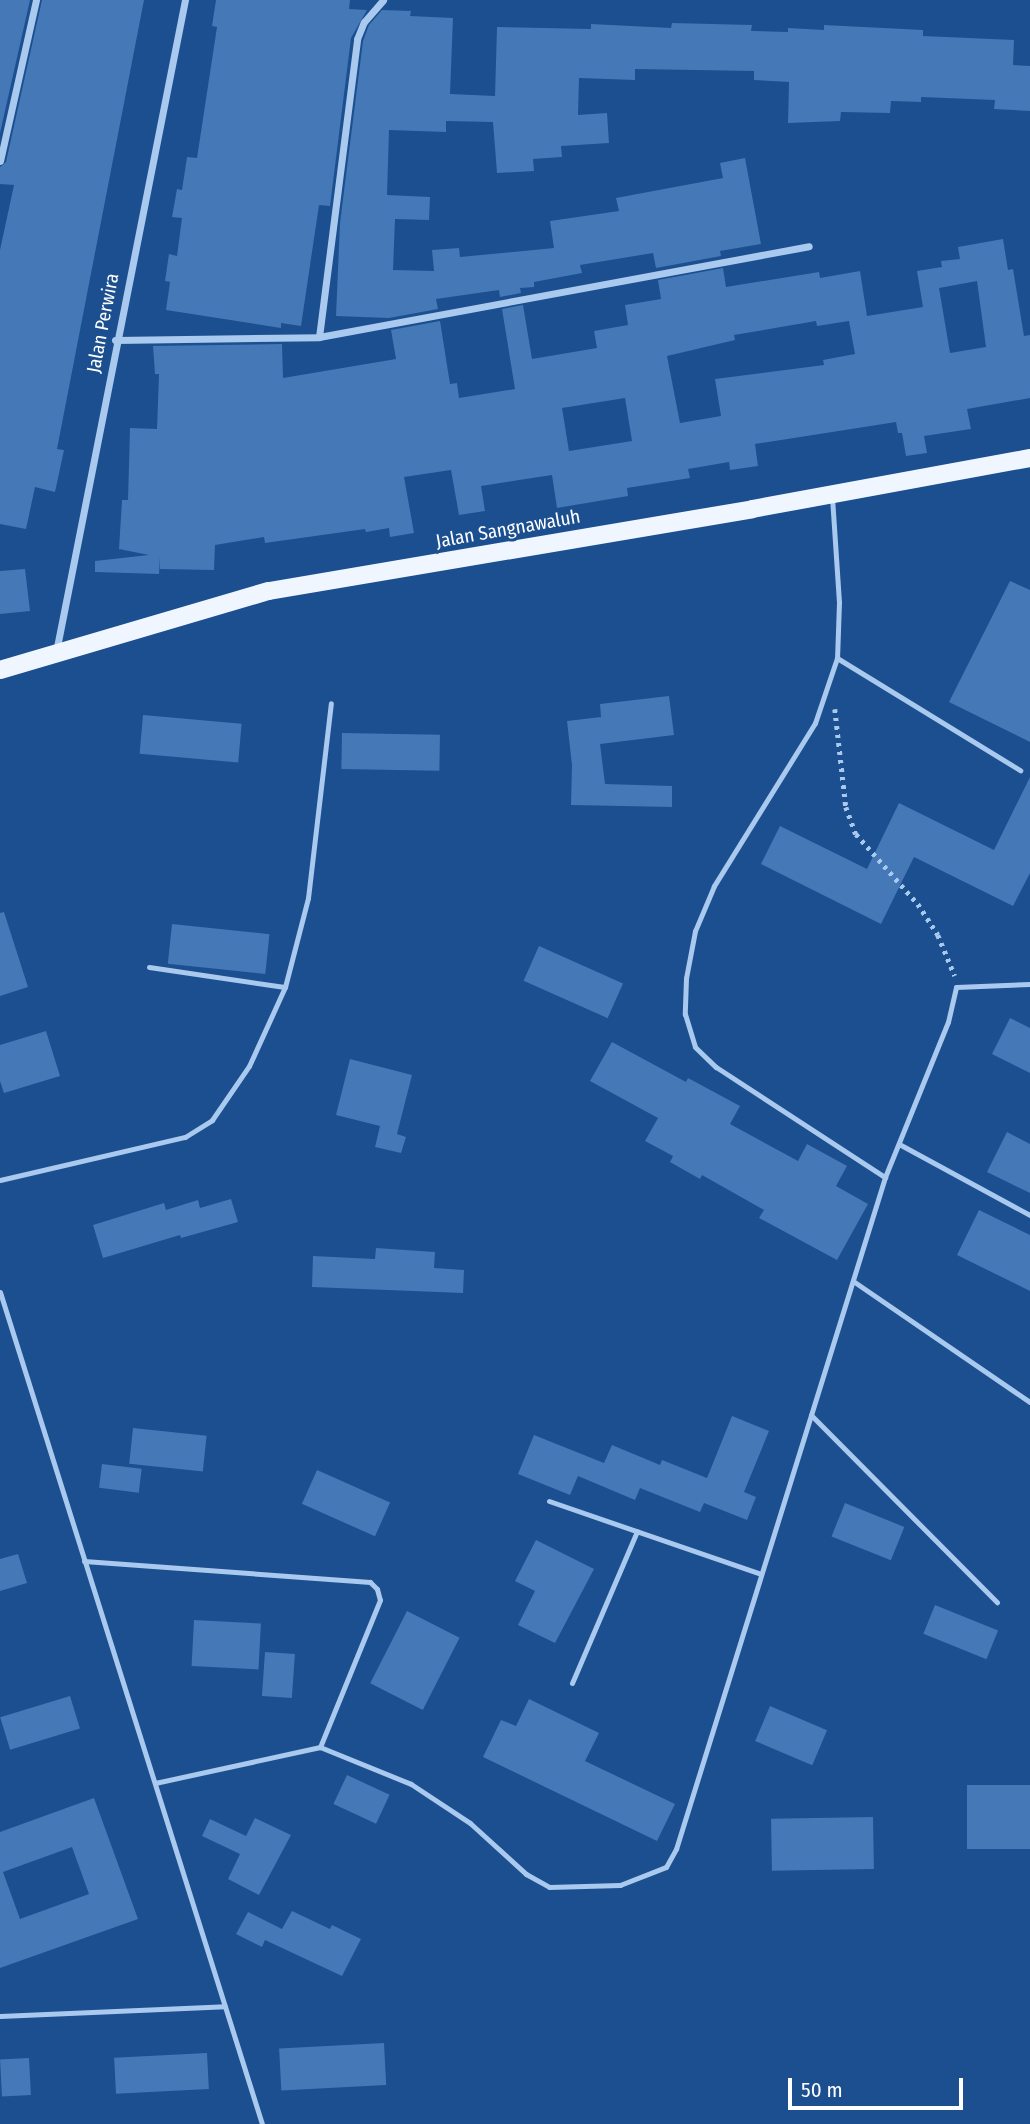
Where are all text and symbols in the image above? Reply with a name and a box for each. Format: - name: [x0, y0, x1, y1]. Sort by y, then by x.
- street label: Jalan Perwira: [82, 271, 124, 375]
- street label: Jalan Sangnawaluh: [434, 505, 582, 553]
- scale bar: [792, 2064, 967, 2108]
- text: 50 m: [801, 2077, 843, 2103]

